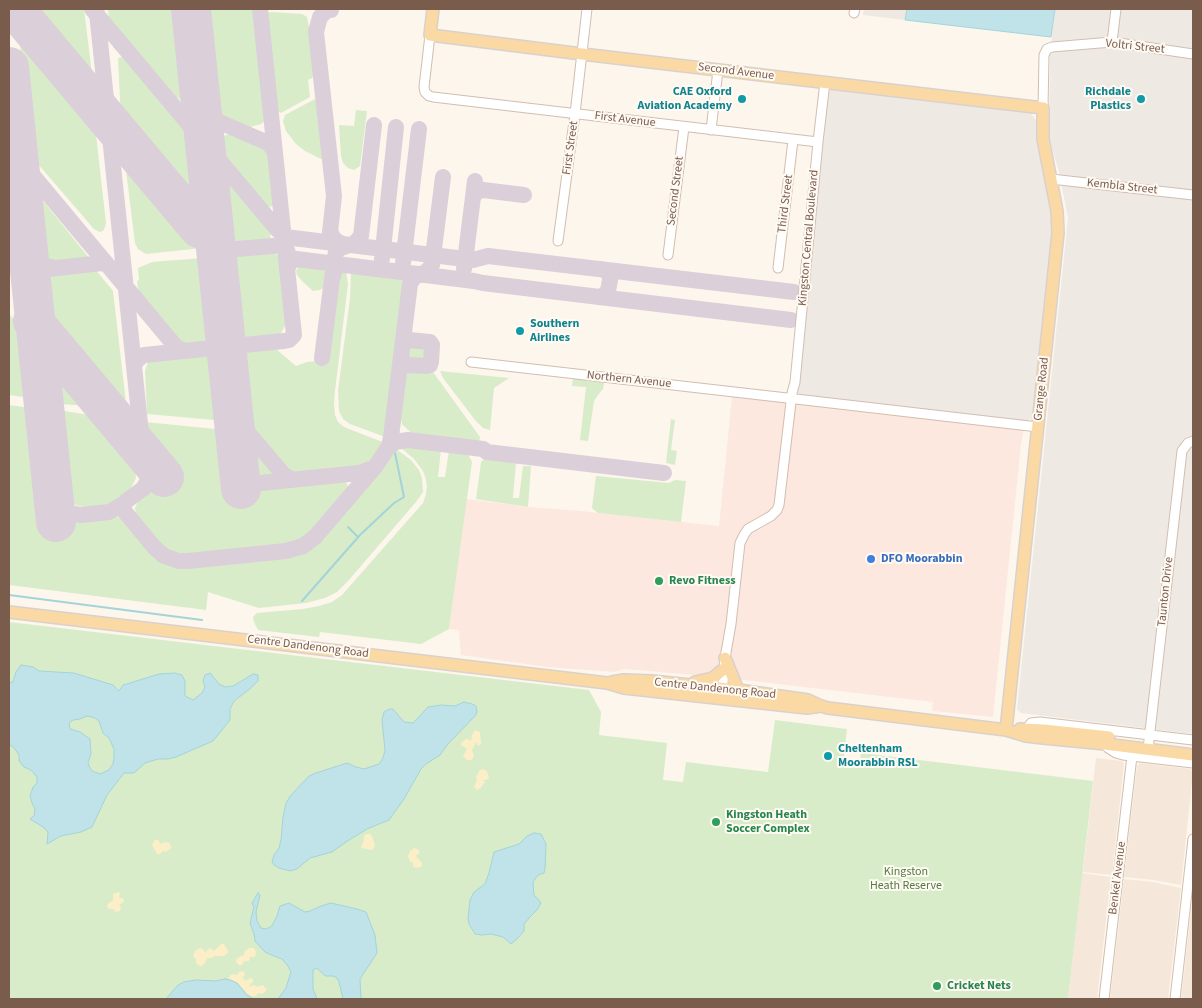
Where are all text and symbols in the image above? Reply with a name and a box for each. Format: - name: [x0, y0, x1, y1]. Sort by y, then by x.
- street label: Voltri Street: [1105, 37, 1165, 57]
- street label: Second Avenue: [697, 60, 775, 84]
- place label: CAE Oxford Aviation Academy: [637, 85, 732, 113]
- place label: Richdale Plastics: [1085, 85, 1131, 113]
- marker: CAE Oxford Aviation Academy: [736, 93, 748, 105]
- marker: Richdale Plastics: [1135, 93, 1147, 105]
- street label: First Avenue: [594, 109, 656, 131]
- street label: First Street: [560, 120, 582, 176]
- street label: Second Street: [665, 155, 687, 227]
- street label: Kingston Central Boulevard: [796, 169, 822, 307]
- street label: Third Street: [775, 174, 797, 234]
- street label: Kembla Street: [1086, 176, 1158, 198]
- place label: Southern Airlines: [530, 317, 579, 345]
- marker: Southern Airlines: [514, 325, 526, 337]
- street label: Grange Road: [1032, 356, 1052, 422]
- street label: Northern Avenue: [586, 368, 672, 392]
- place label: DFO Moorabbin: [881, 552, 963, 566]
- marker: DFO Moorabbin: [865, 553, 877, 565]
- street label: Taunton Drive: [1155, 556, 1177, 628]
- place label: Revo Fitness: [669, 574, 736, 588]
- marker: Revo Fitness: [653, 575, 665, 587]
- street label: Centre Dandenong Road: [246, 632, 370, 662]
- street label: Centre Dandenong Road: [653, 675, 777, 703]
- place label: Cheltenham Moorabbin RSL: [838, 742, 918, 770]
- marker: Cheltenham Moorabbin RSL: [822, 750, 834, 762]
- place label: Kingston Heath Soccer Complex: [726, 808, 810, 836]
- marker: Kingston Heath Soccer Complex: [710, 816, 722, 828]
- street label: Benkel Avenue: [1106, 841, 1130, 915]
- park label: Kingston Heath Reserve: [870, 865, 942, 893]
- place label: Cricket Nets: [947, 979, 1011, 993]
- marker: Cricket Nets: [931, 980, 943, 992]

